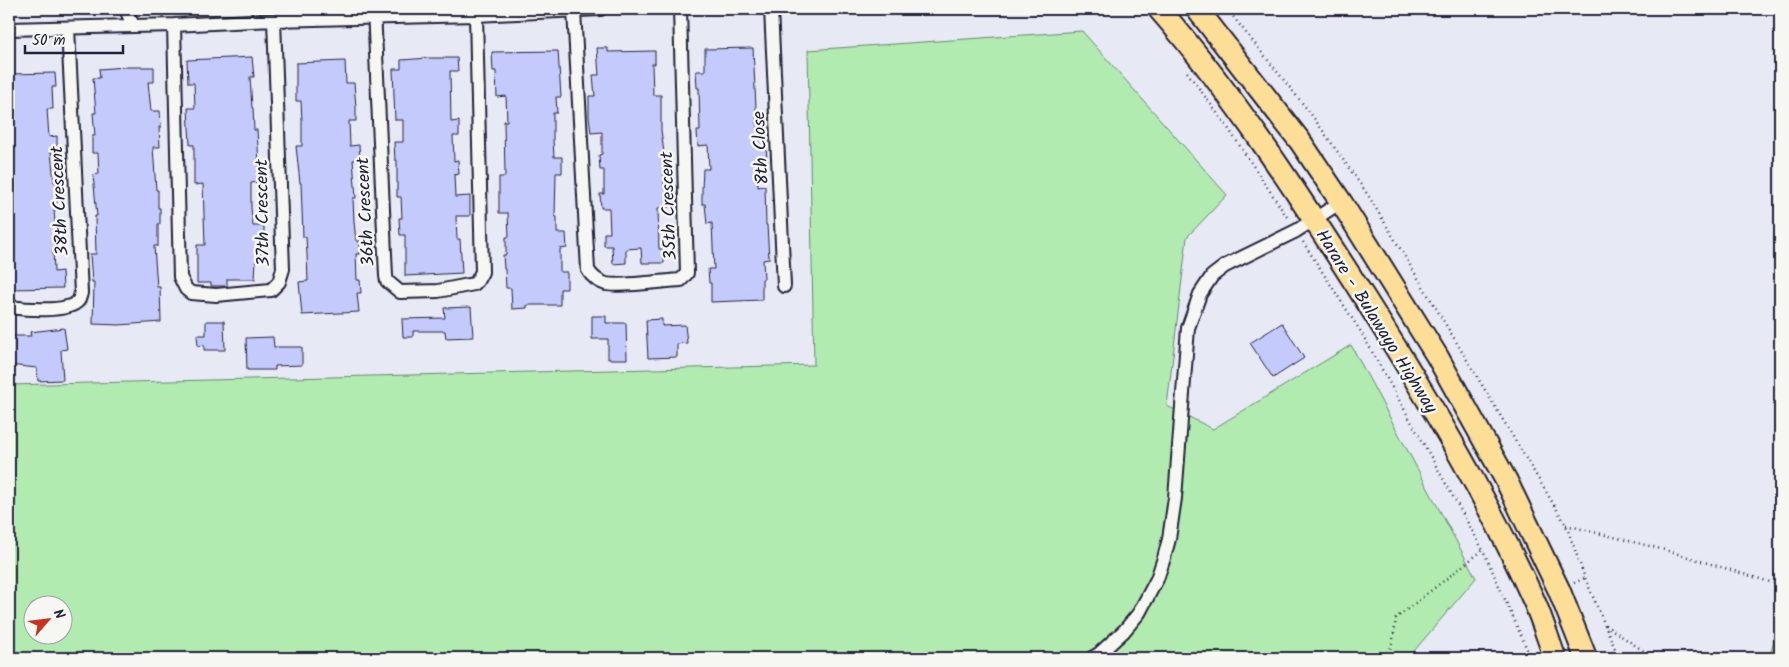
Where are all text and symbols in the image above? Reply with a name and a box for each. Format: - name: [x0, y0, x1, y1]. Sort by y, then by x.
- scale bar: [25, 22, 122, 54]
- text: 50 m: [32, 29, 66, 53]
- street label: 8th Close: [745, 110, 778, 186]
- street label: 38th Crescent: [43, 144, 78, 257]
- street label: 35th Crescent: [653, 150, 686, 261]
- street label: 36th Crescent: [349, 156, 384, 267]
- street label: 37th Crescent: [248, 158, 279, 267]
- street label: Harare - Bulawayo Highway: [1307, 224, 1445, 420]
- north arrow: [22, 594, 72, 644]
- text: N: [47, 605, 70, 624]

